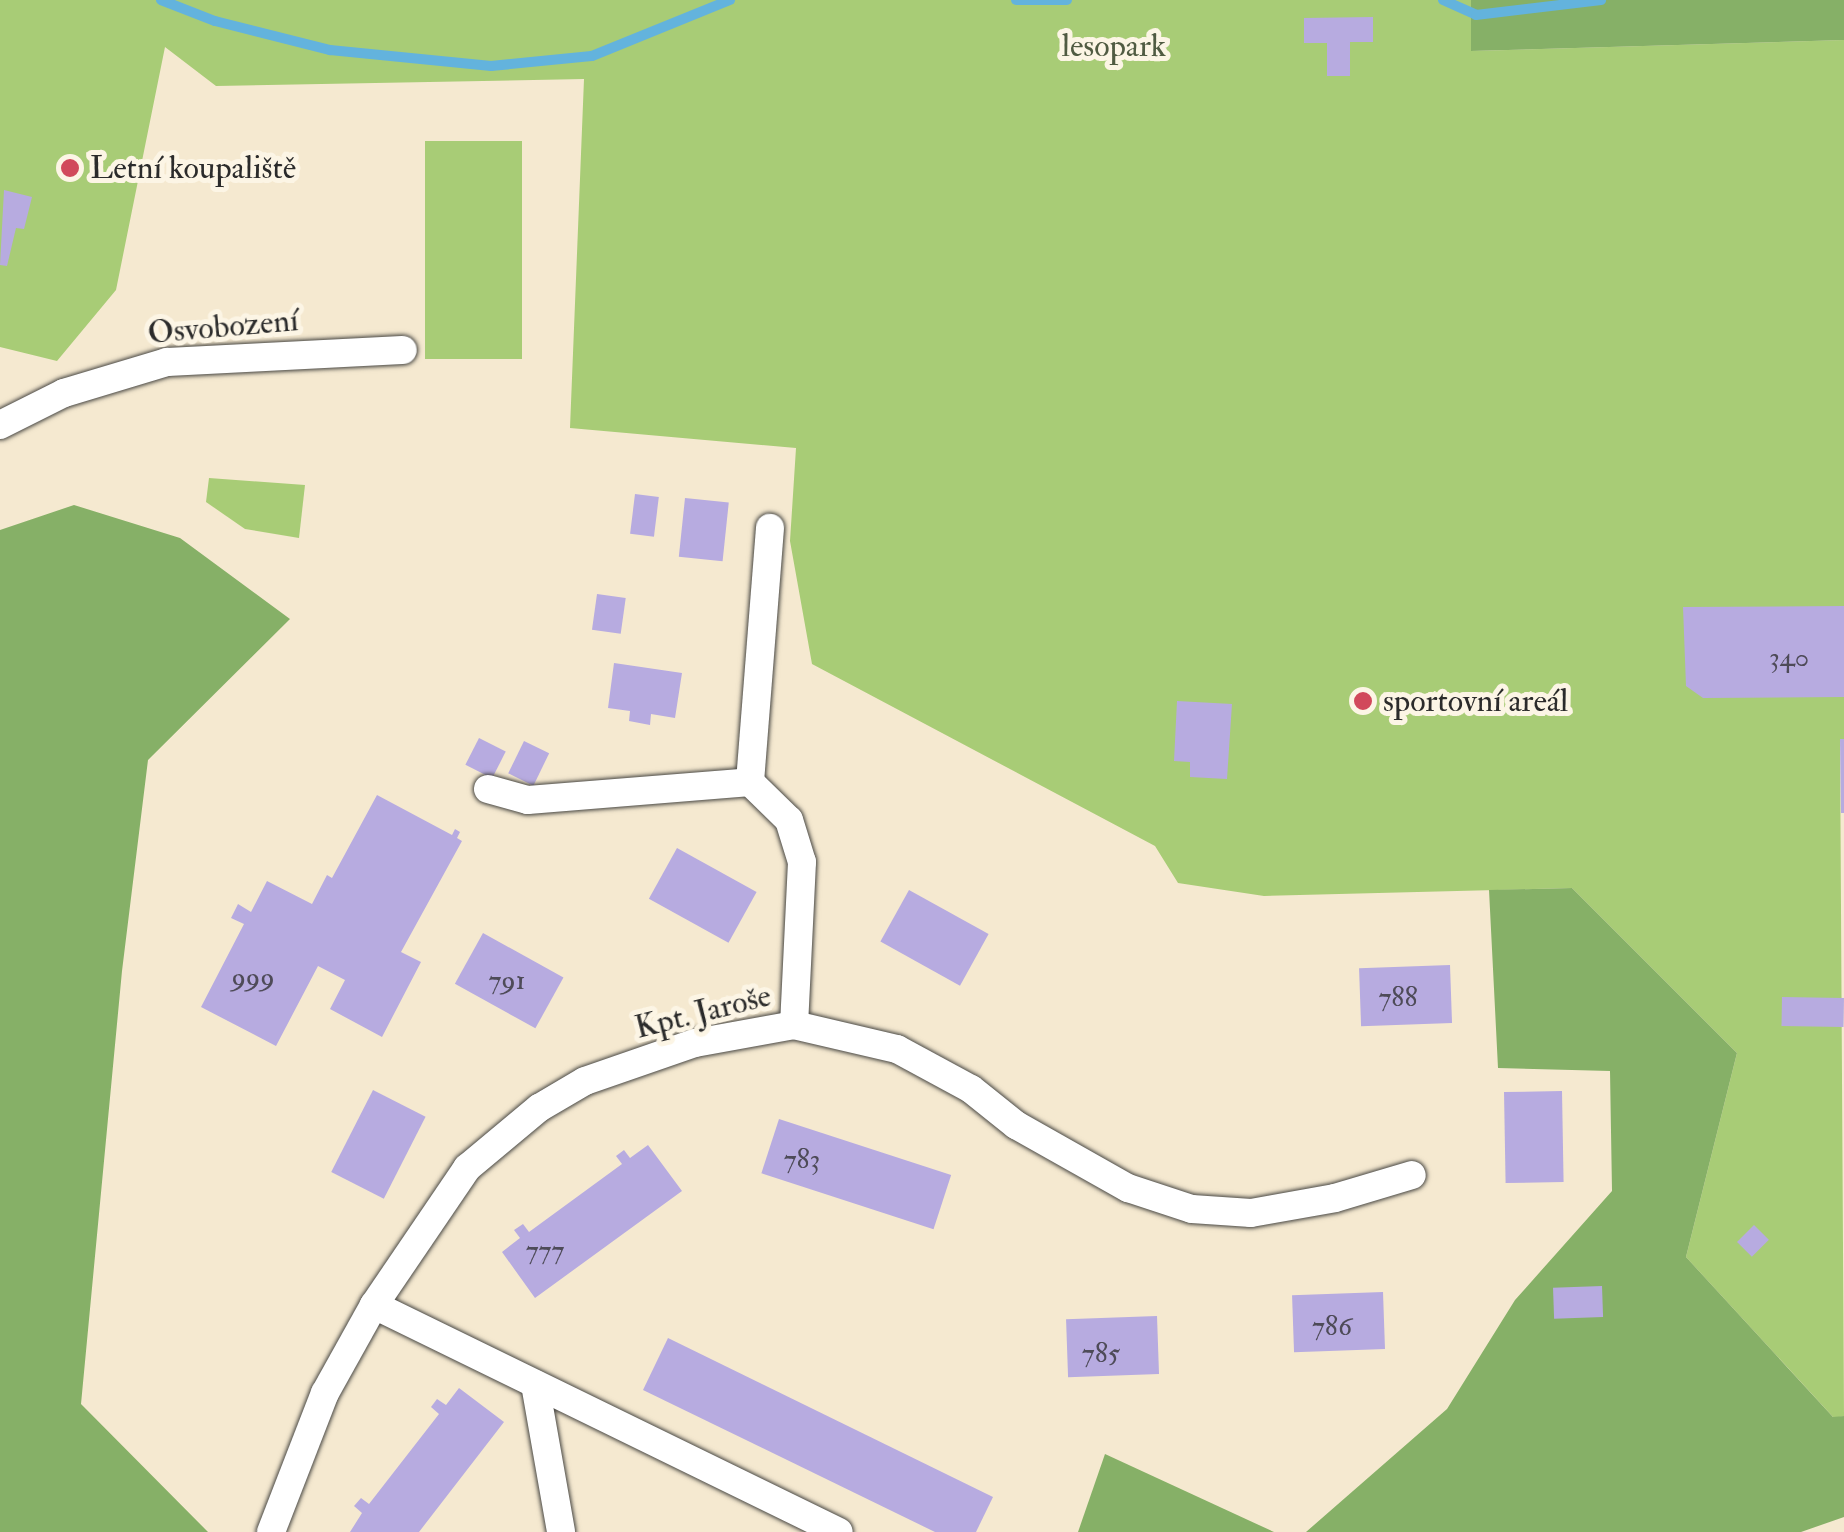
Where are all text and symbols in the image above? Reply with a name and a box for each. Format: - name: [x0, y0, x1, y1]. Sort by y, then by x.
- park label: lesopark: [1062, 27, 1166, 65]
- place label: Letní koupaliště: [90, 149, 296, 187]
- marker: Letní koupaliště: [59, 157, 81, 179]
- street label: Osvobození: [146, 301, 300, 353]
- house number: 340: [1769, 641, 1809, 675]
- place label: sportovní areál: [1383, 682, 1568, 720]
- marker: sportovní areál: [1352, 690, 1374, 712]
- house number: 999: [231, 961, 275, 995]
- house number: 791: [488, 964, 526, 998]
- street label: Kpt. Jaroše: [631, 977, 775, 1047]
- house number: 788: [1378, 981, 1418, 1015]
- house number: 783: [784, 1143, 820, 1177]
- house number: 777: [526, 1234, 564, 1268]
- house number: 786: [1312, 1310, 1352, 1344]
- house number: 785: [1082, 1337, 1120, 1371]

